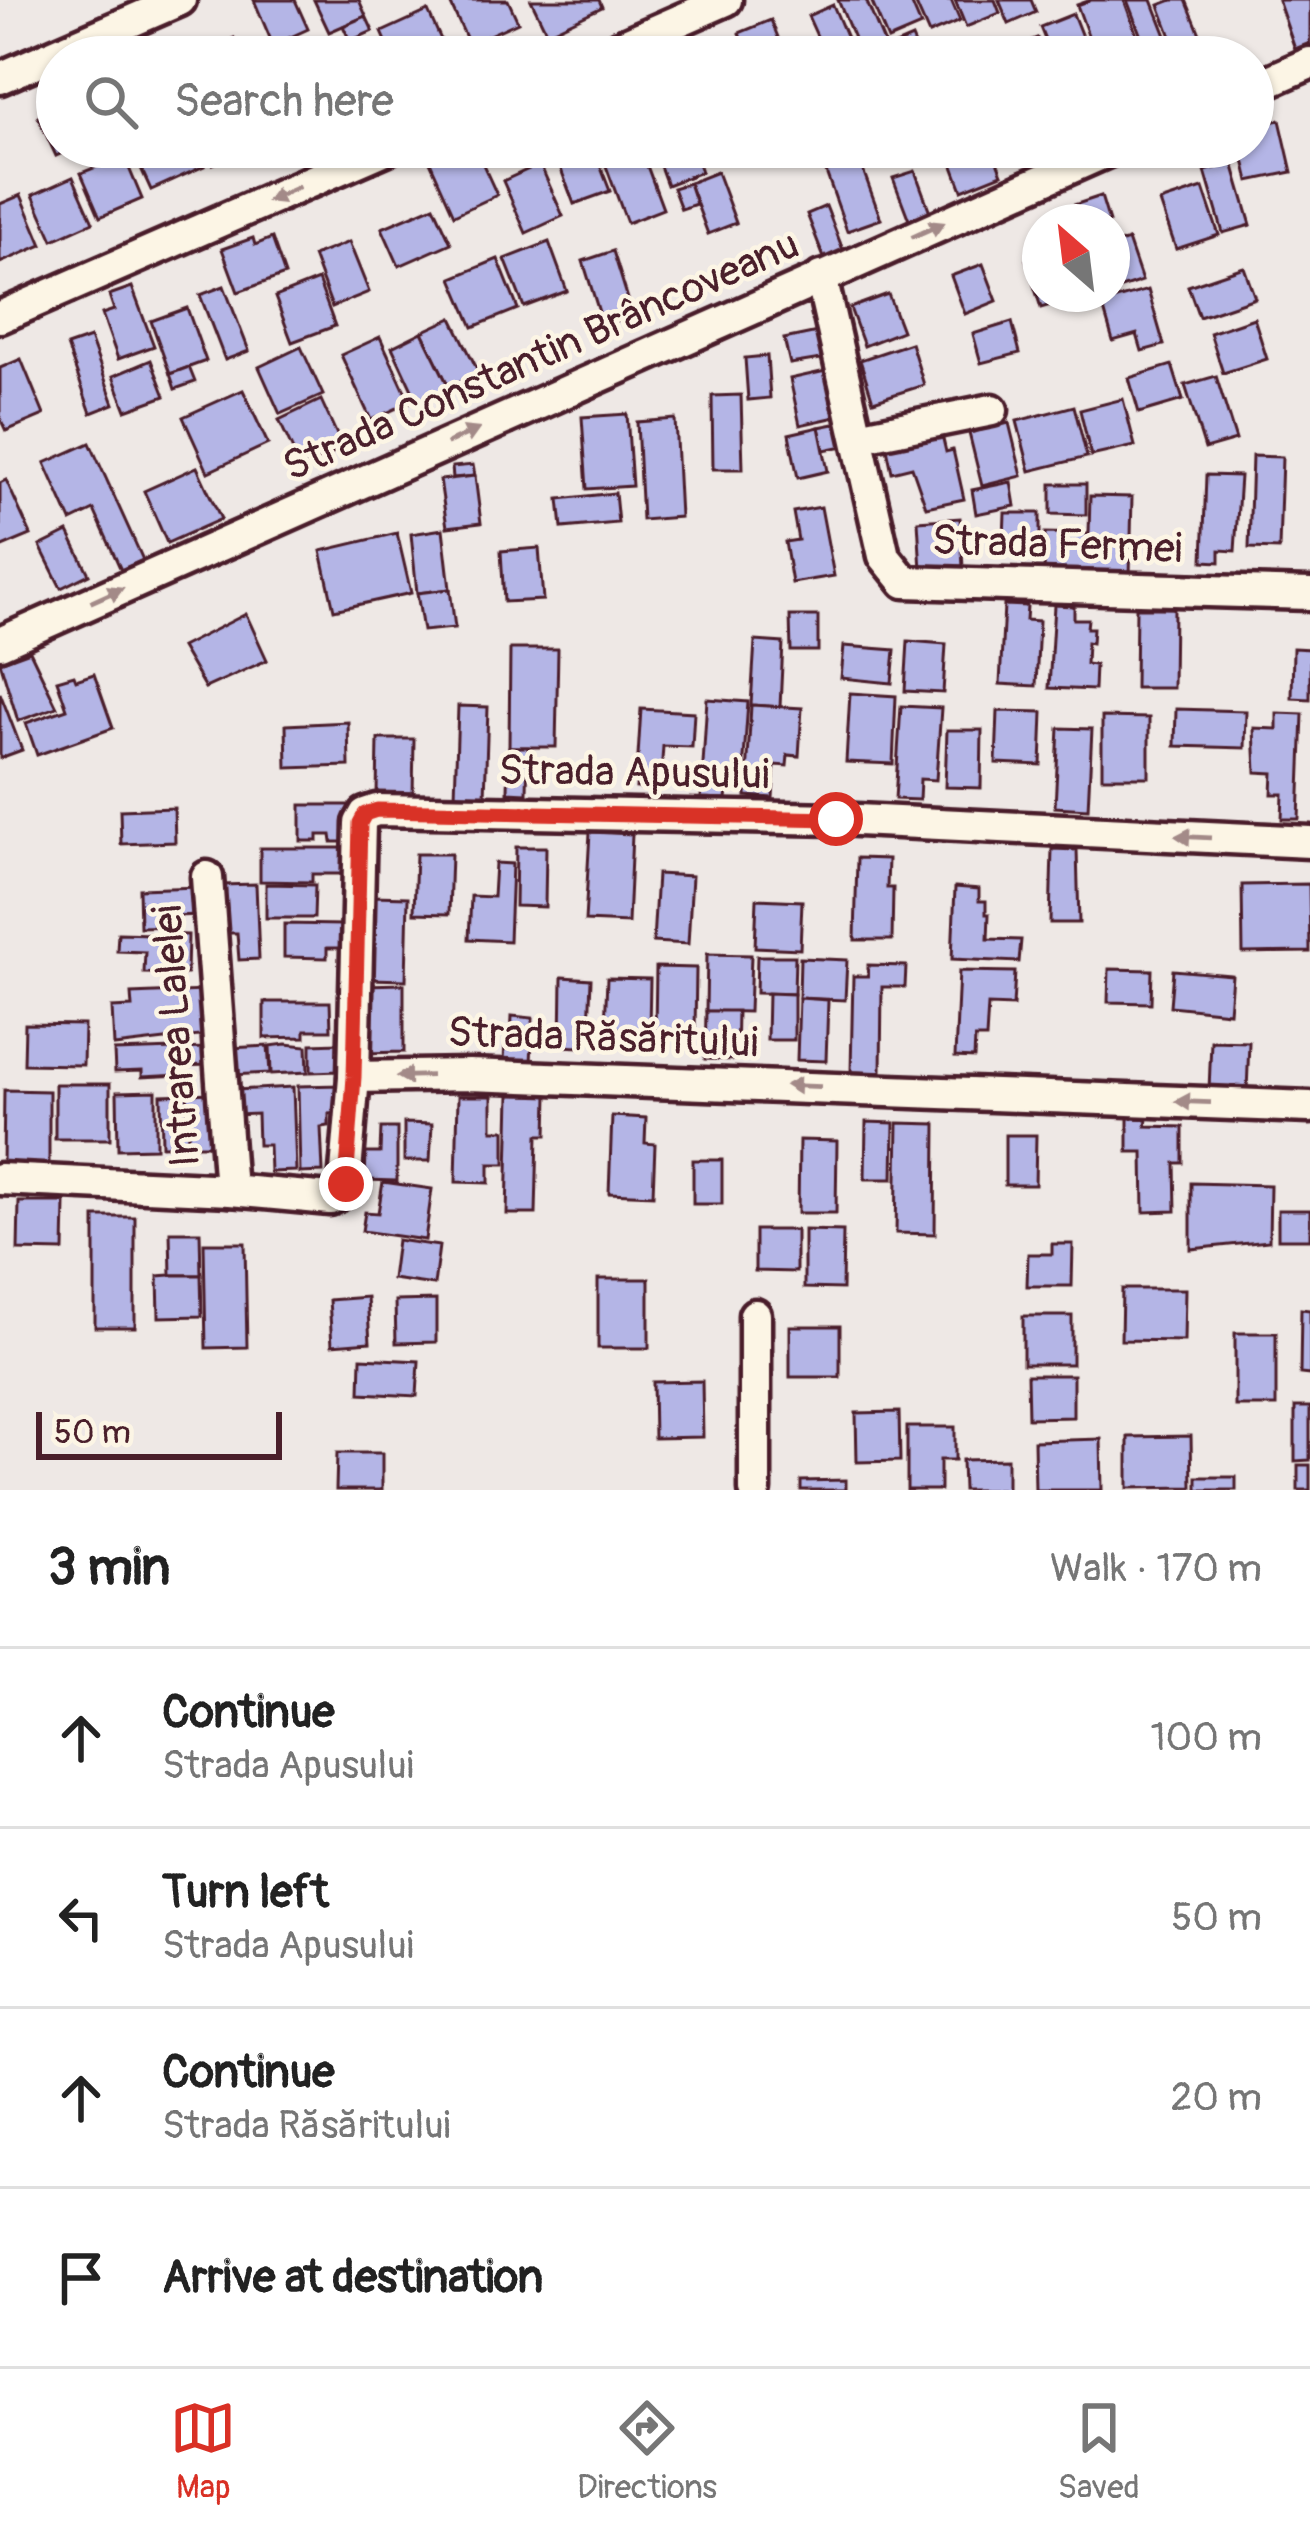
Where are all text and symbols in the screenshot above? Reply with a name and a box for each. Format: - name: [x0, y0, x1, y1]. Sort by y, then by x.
- search box: [36, 36, 1274, 168]
- icon: search: [78, 69, 144, 135]
- text: Search here: [174, 74, 394, 130]
- one-way arrow: [265, 185, 301, 204]
- north arrow: [1022, 204, 1130, 312]
- street label: Strada Constantin Brâncoveanu: [275, 219, 807, 493]
- one-way arrow: [911, 219, 946, 239]
- one-way arrow: [446, 426, 481, 446]
- street label: Strada Fermei: [931, 515, 1183, 575]
- one-way arrow: [90, 585, 125, 605]
- street label: Strada Apusului: [498, 745, 770, 801]
- route start: [809, 792, 863, 846]
- one-way arrow: [1174, 827, 1211, 846]
- street label: Intrarea Lalelei: [142, 903, 212, 1169]
- street label: Strada Răsăritului: [447, 1007, 759, 1069]
- one-way arrow: [394, 1066, 432, 1085]
- one-way arrow: [783, 1076, 821, 1095]
- one-way arrow: [1173, 1092, 1211, 1111]
- route end: [319, 1157, 373, 1211]
- scale bar: [36, 1406, 282, 1459]
- text: 50 m: [54, 1412, 131, 1453]
- text: 3 min: [48, 1536, 170, 1600]
- text: Walk · 170 m: [1050, 1544, 1262, 1593]
- text: Continue: [162, 1685, 335, 1741]
- icon: ahead: [48, 1705, 114, 1771]
- text: 100 m: [1150, 1713, 1262, 1762]
- text: Strada Apusului: [162, 1741, 414, 1790]
- text: Turn left: [162, 1865, 329, 1921]
- icon: left: [48, 1885, 114, 1951]
- text: 50 m: [1171, 1893, 1262, 1942]
- text: Strada Apusului: [162, 1921, 414, 1970]
- text: Continue: [162, 2045, 335, 2101]
- icon: ahead: [48, 2065, 114, 2131]
- text: 20 m: [1170, 2073, 1262, 2122]
- text: Strada Răsăritului: [162, 2101, 451, 2150]
- icon: arrive: [48, 2245, 114, 2311]
- text: Arrive at destination: [162, 2250, 543, 2306]
- tab: Map: [170, 2395, 236, 2508]
- tab: Directions: [577, 2395, 717, 2508]
- tab: Saved: [1058, 2395, 1140, 2508]

